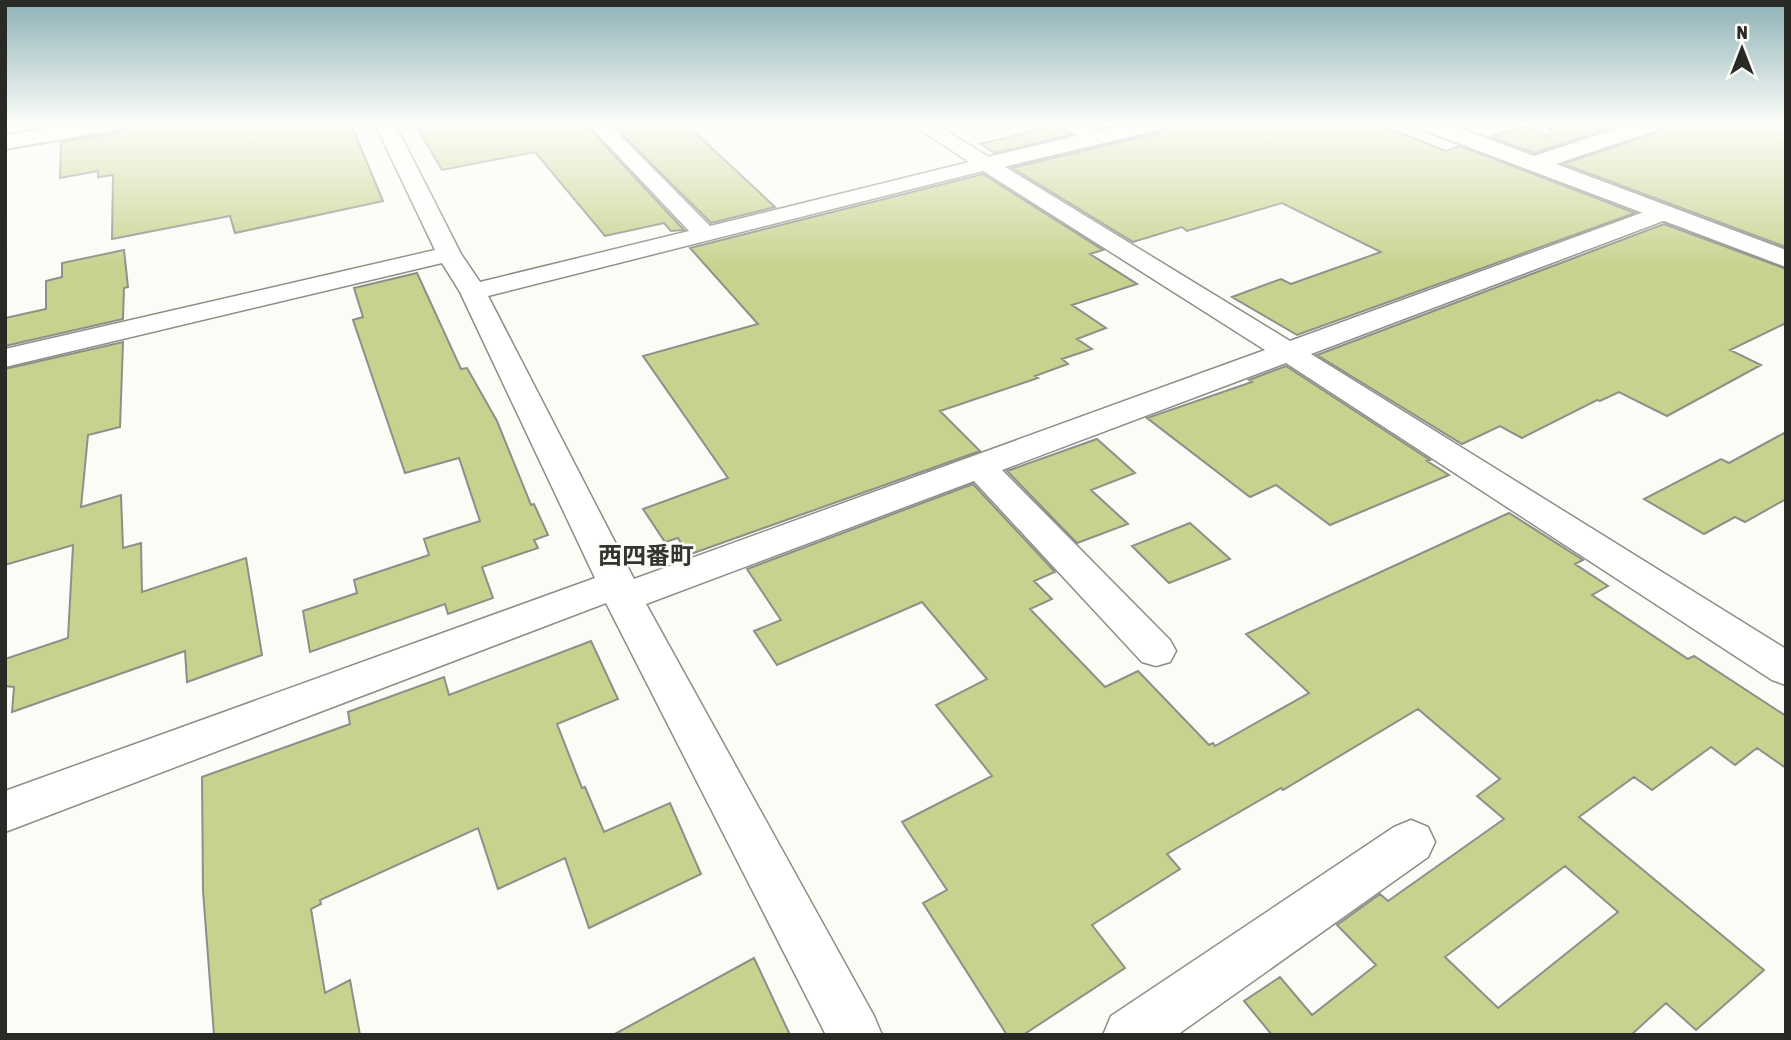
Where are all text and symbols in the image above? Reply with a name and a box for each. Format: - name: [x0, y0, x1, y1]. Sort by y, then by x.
- north arrow: [1707, 14, 1777, 84]
- text: N: [1736, 21, 1748, 43]
- district label: 西四番町: [598, 542, 694, 569]

